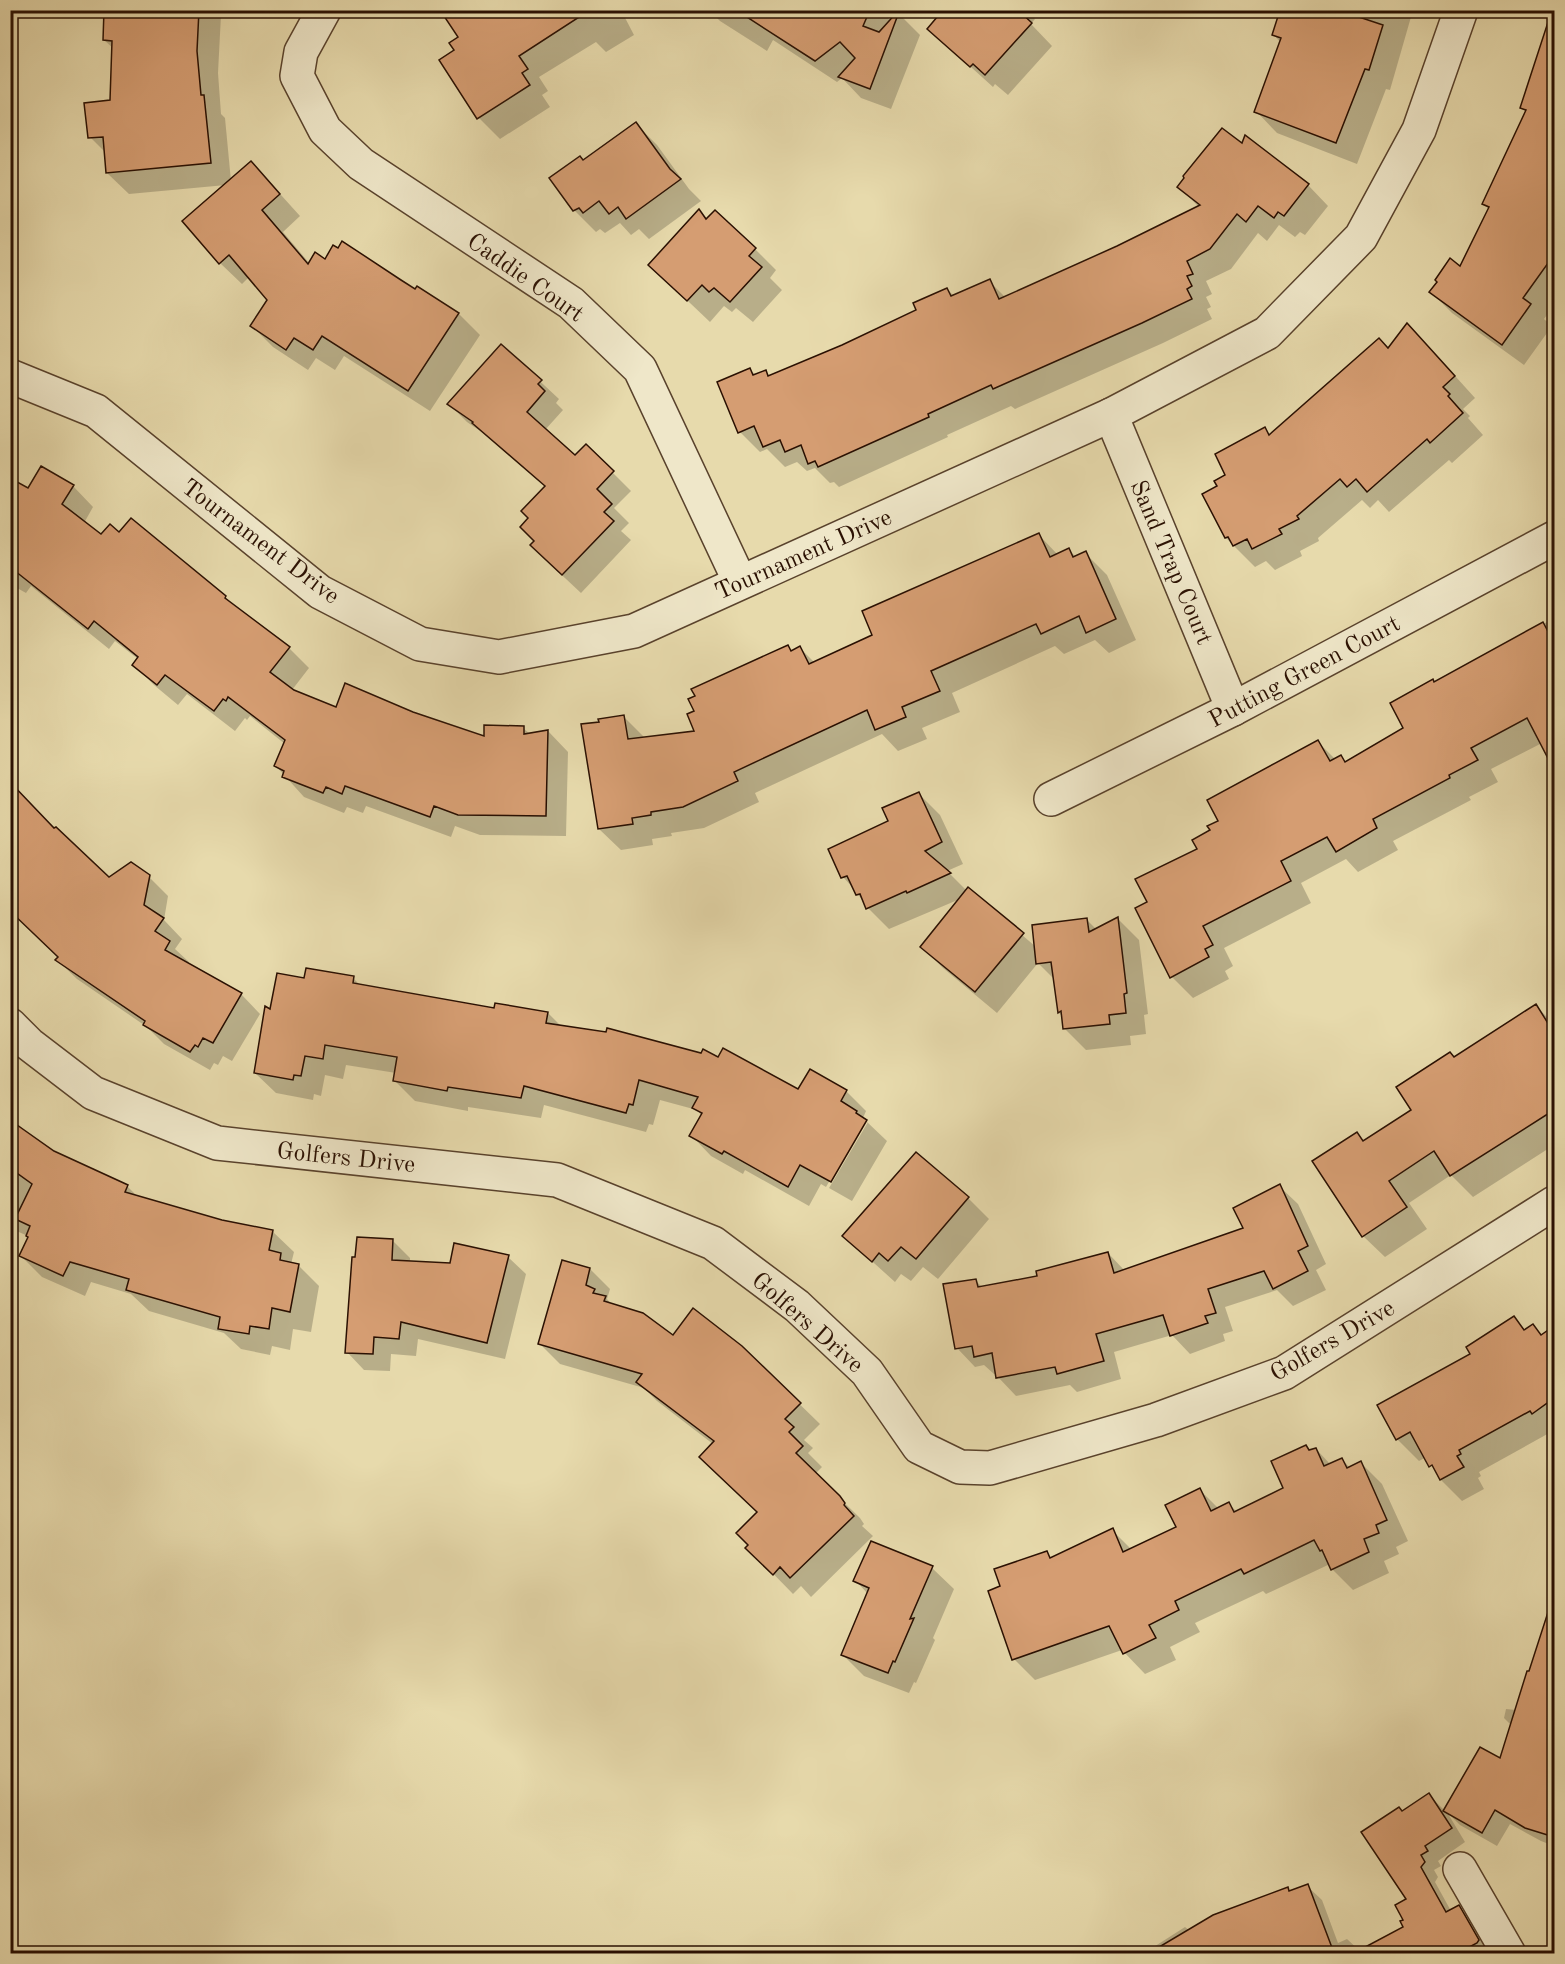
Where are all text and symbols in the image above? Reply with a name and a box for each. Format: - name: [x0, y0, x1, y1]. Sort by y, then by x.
- street label: Caddie Court: [462, 230, 588, 328]
- street label: Tournament Drive: [176, 476, 343, 610]
- street label: Sand Trap Court: [1125, 477, 1216, 648]
- street label: Tournament Drive: [712, 506, 896, 606]
- street label: Putting Green Court: [1205, 612, 1405, 733]
- street label: Golfers Drive: [275, 1140, 416, 1178]
- street label: Golfers Drive: [746, 1269, 867, 1378]
- street label: Golfers Drive: [1267, 1297, 1399, 1387]

